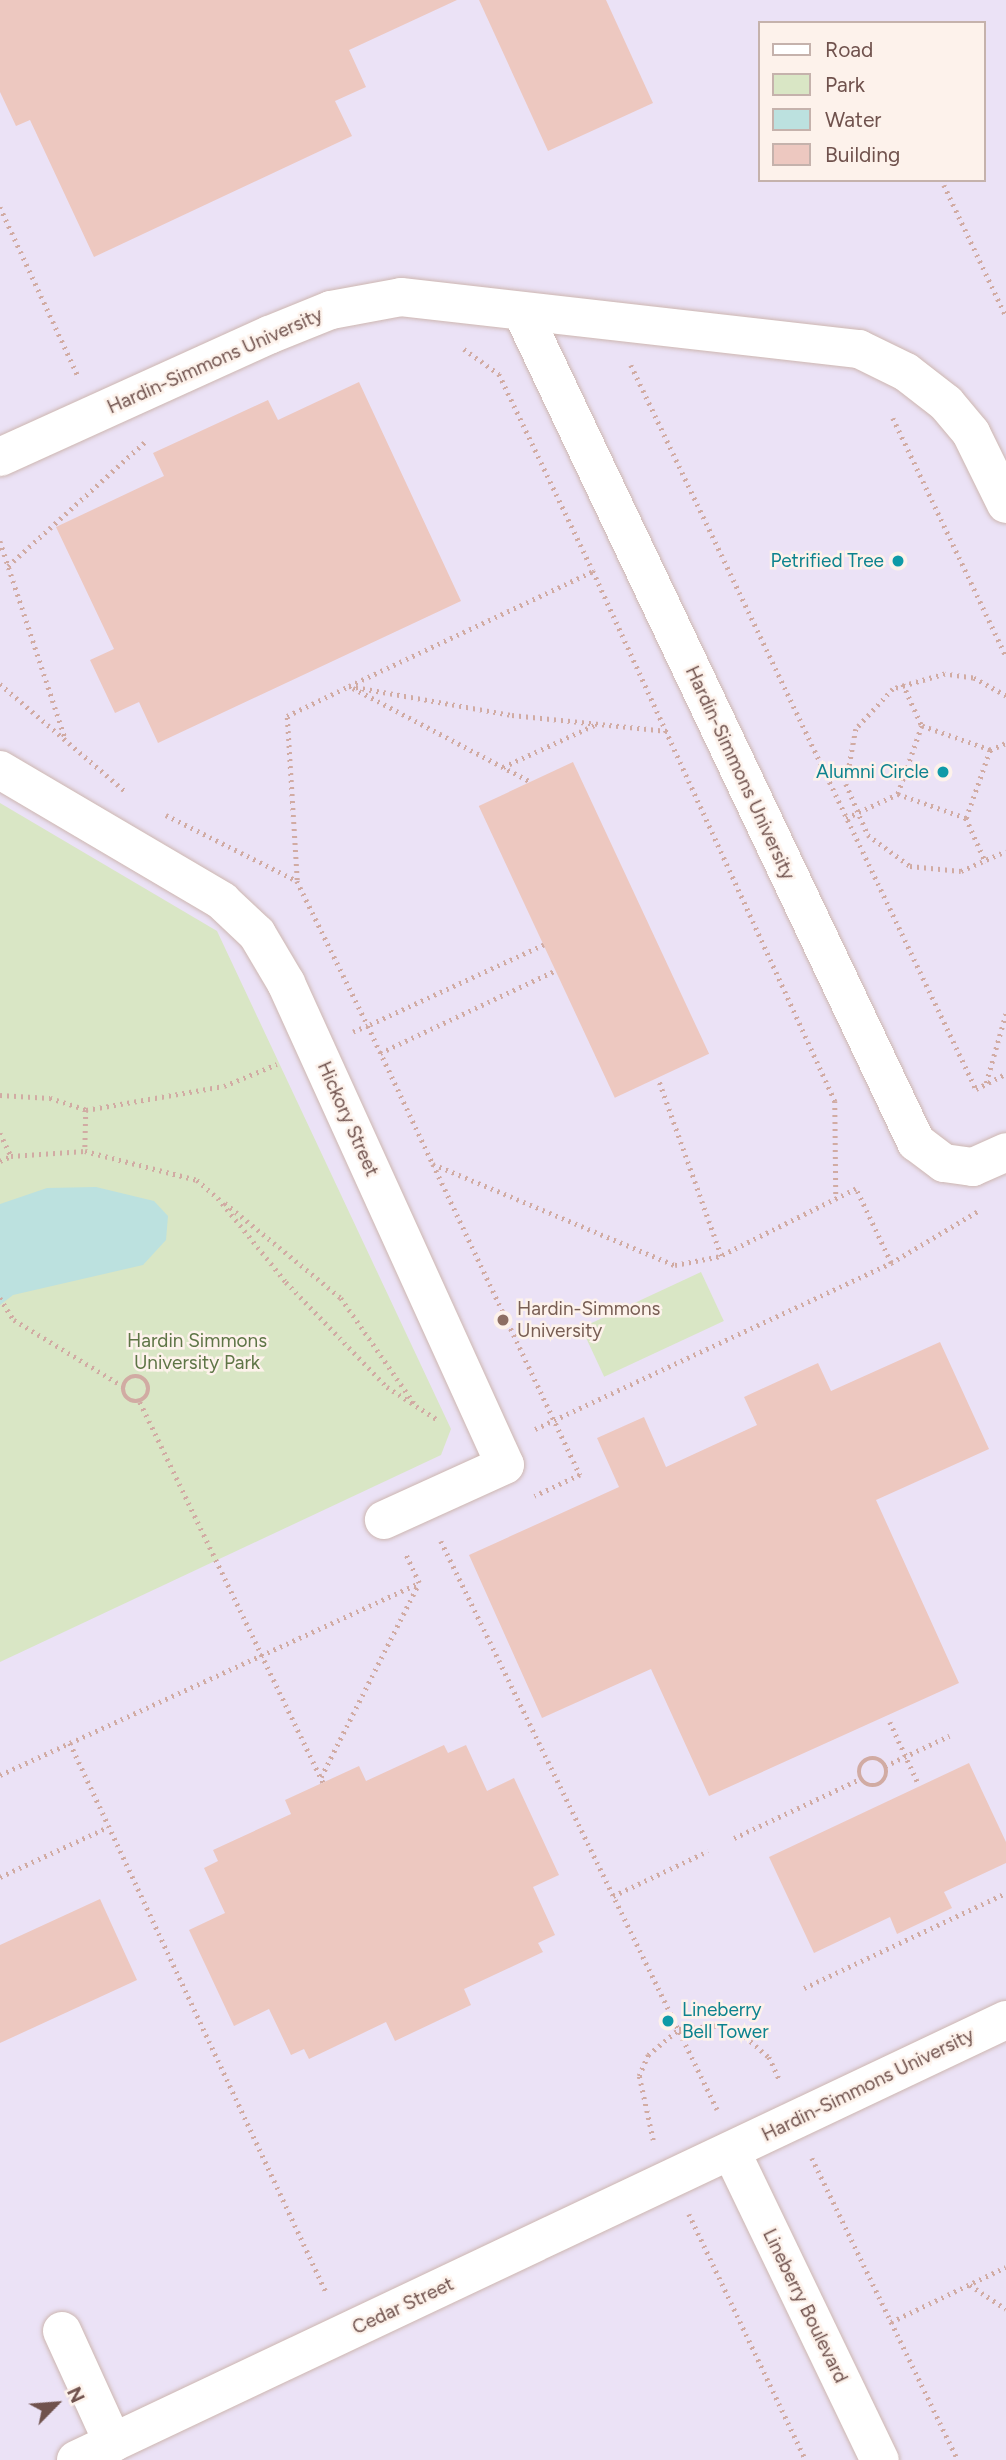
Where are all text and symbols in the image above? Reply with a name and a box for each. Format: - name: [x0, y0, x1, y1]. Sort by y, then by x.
- legend: [758, 21, 985, 182]
- text: Road: [825, 37, 873, 62]
- text: Park: [825, 72, 865, 97]
- text: Water: [825, 107, 881, 132]
- text: Building: [825, 142, 900, 167]
- street label: Hardin-Simmons University: [104, 303, 326, 419]
- place label: Petrified Tree: [770, 550, 884, 572]
- marker: Petrified Tree: [890, 553, 906, 569]
- street label: Hardin-Simmons University: [680, 662, 800, 884]
- place label: Alumni Circle: [816, 761, 929, 783]
- marker: Alumni Circle: [935, 764, 951, 780]
- street label: Hickory Street: [313, 1058, 383, 1180]
- place label: Hardin-Simmons University: [517, 1298, 660, 1342]
- marker: Hardin-Simmons University: [495, 1312, 511, 1328]
- park label: Hardin Simmons University Park: [127, 1330, 267, 1374]
- place label: Lineberry Bell Tower: [682, 1999, 769, 2043]
- marker: Lineberry Bell Tower: [660, 2013, 676, 2029]
- street label: Hardin-Simmons University: [758, 2024, 978, 2146]
- street label: Lineberry Boulevard: [758, 2225, 852, 2387]
- street label: Cedar Street: [349, 2273, 457, 2339]
- north arrow: [21, 2369, 91, 2439]
- text: N: [62, 2383, 89, 2406]

